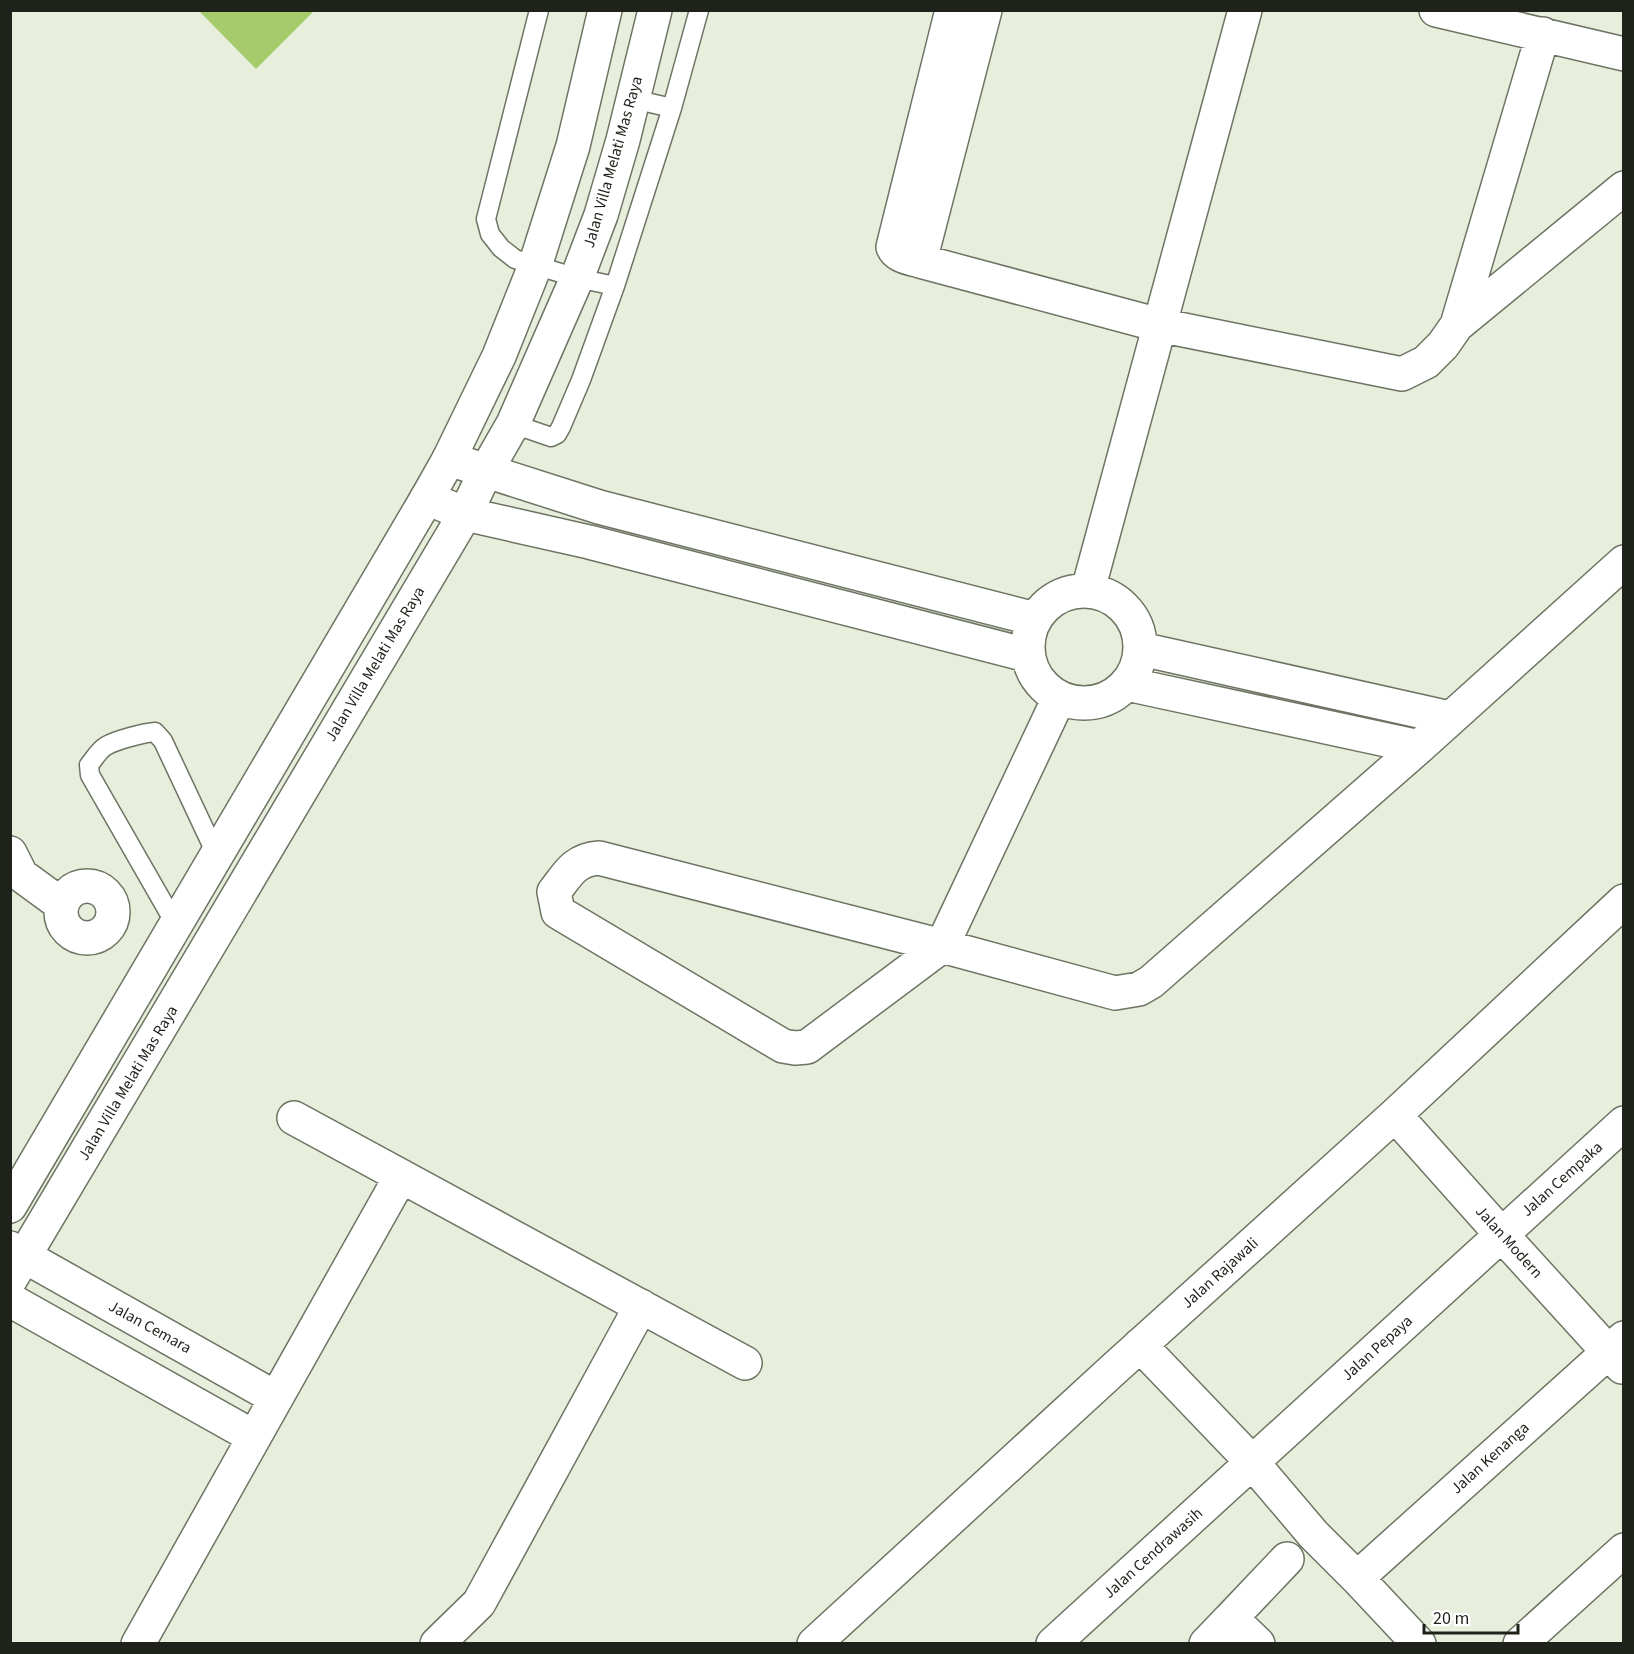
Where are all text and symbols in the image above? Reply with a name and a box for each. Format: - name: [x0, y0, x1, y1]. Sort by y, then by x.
- street label: Jalan Villa Melati Mas Raya: [578, 74, 648, 250]
- street label: Jalan Villa Melati Mas Raya: [320, 582, 430, 746]
- street label: Jalan Villa Melati Mas Raya: [73, 1001, 183, 1165]
- street label: Jalan Cempaka: [1516, 1136, 1608, 1222]
- street label: Jalan Modern: [1470, 1201, 1548, 1283]
- street label: Jalan Rajawali: [1177, 1233, 1263, 1313]
- street label: Jalan Cemara: [105, 1295, 195, 1359]
- street label: Jalan Pepaya: [1337, 1310, 1417, 1386]
- street label: Jalan Kenanga: [1446, 1417, 1534, 1499]
- street label: Jalan Cendrawasih: [1099, 1502, 1207, 1604]
- scale bar: [1424, 1597, 1518, 1635]
- text: 20 m: [1433, 1606, 1469, 1631]

